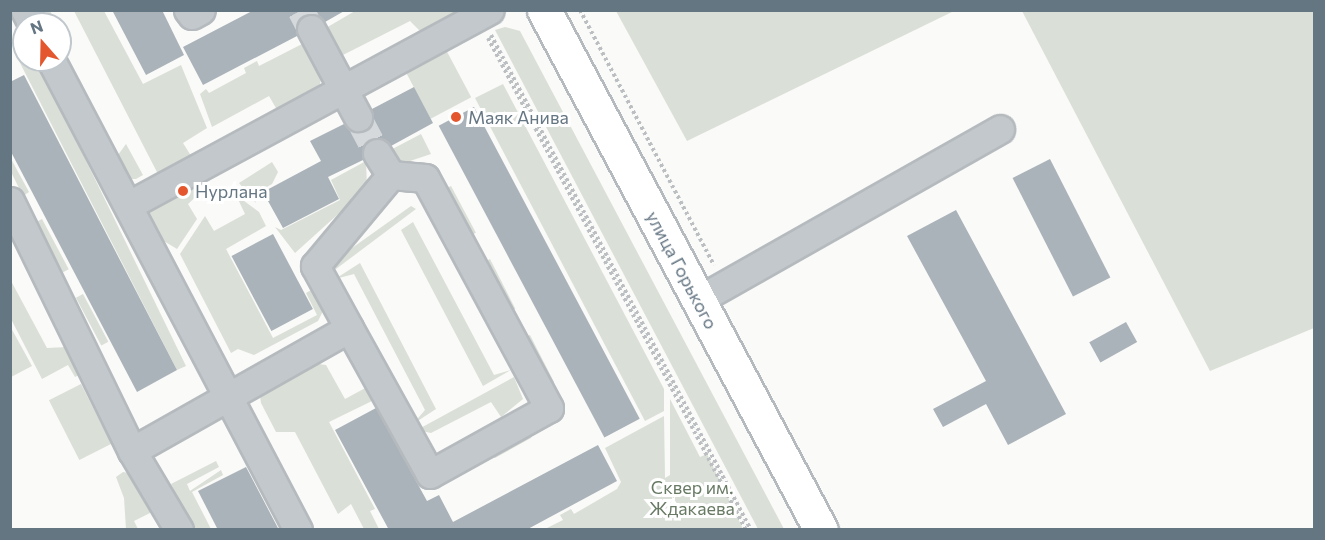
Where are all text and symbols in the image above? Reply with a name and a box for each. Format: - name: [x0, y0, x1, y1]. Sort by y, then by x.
- north arrow: [12, 12, 72, 72]
- text: N: [27, 16, 45, 37]
- place label: Маяк Анива: [468, 106, 569, 128]
- marker: Маяк Анива: [449, 110, 463, 124]
- place label: Нурлана: [195, 180, 268, 202]
- marker: Нурлана: [176, 184, 190, 198]
- street label: улица Горького: [642, 207, 722, 333]
- park label: Сквер им. Ждакаева: [649, 477, 735, 520]

